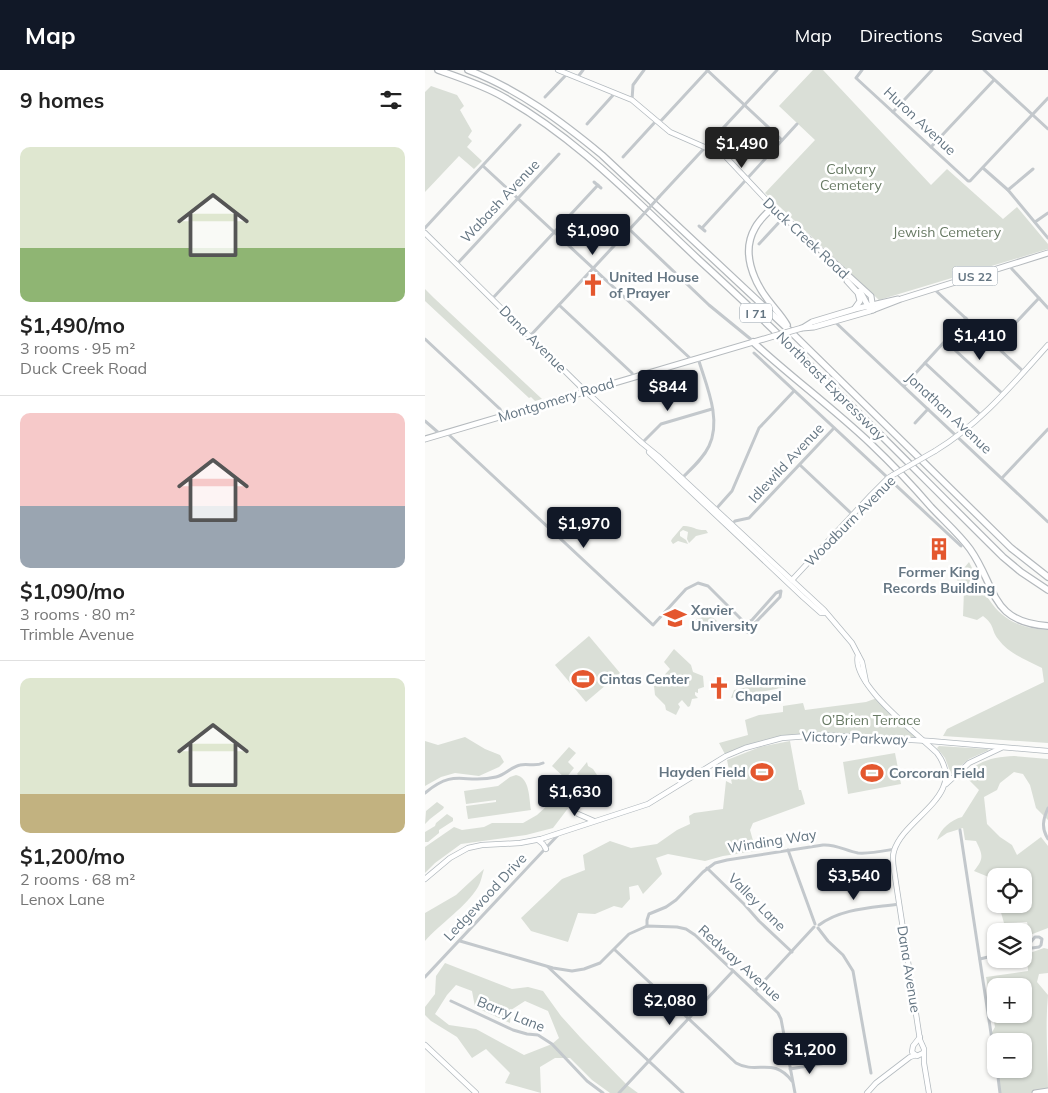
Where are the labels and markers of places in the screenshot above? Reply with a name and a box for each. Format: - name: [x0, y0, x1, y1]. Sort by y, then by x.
- pin: $1,490: [701, 126, 783, 169]
- pin: $1,090: [552, 214, 634, 256]
- place label: United House of Prayer: [609, 268, 699, 302]
- church icon: United House of Prayer: [580, 272, 606, 298]
- pin: $1,410: [939, 318, 1021, 361]
- pin: $844: [638, 370, 698, 412]
- pin: $1,970: [543, 506, 625, 549]
- building icon: Former King Records Building: [926, 536, 952, 562]
- place label: Former King Records Building: [883, 563, 995, 597]
- place label: Xavier University: [690, 601, 758, 635]
- school or university icon: Xavier University: [662, 605, 688, 631]
- sports icon: Cintas Center: [570, 666, 596, 692]
- place label: Cintas Center: [599, 670, 690, 688]
- place label: Bellarmine Chapel: [735, 671, 807, 705]
- church icon: Bellarmine Chapel: [706, 675, 732, 701]
- sports icon: Hayden Field: [749, 759, 775, 785]
- sports icon: Corcoran Field: [859, 760, 885, 786]
- place label: Hayden Field: [659, 763, 746, 781]
- place label: Corcoran Field: [889, 764, 985, 782]
- pin: $1,630: [534, 774, 616, 817]
- pin: $3,540: [813, 858, 895, 901]
- pin: $2,080: [629, 984, 711, 1026]
- pin: $1,200: [769, 1032, 851, 1075]

